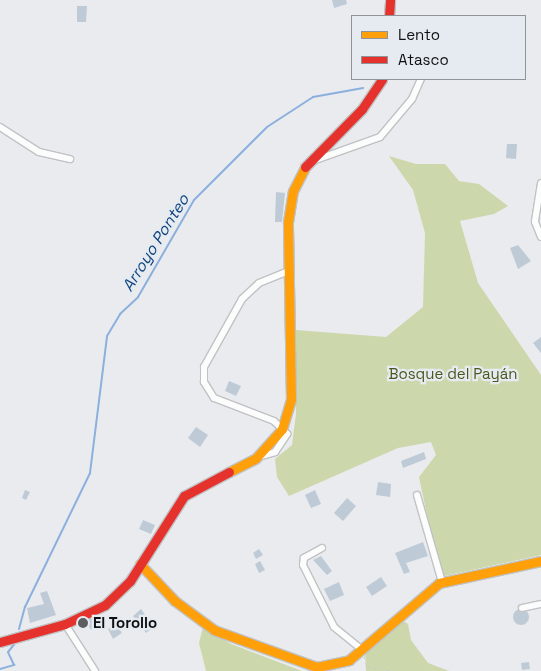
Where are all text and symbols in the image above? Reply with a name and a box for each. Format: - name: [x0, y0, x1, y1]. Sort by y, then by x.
- legend: [351, 15, 526, 80]
- text: Lento: [398, 25, 440, 44]
- text: Atasco: [398, 50, 449, 69]
- water label: Arroyo Ponteo: [119, 191, 193, 295]
- park label: Bosque del Payán: [388, 365, 518, 383]
- place label: El Torollo: [93, 614, 158, 632]
- marker: El Torollo: [77, 617, 89, 629]

